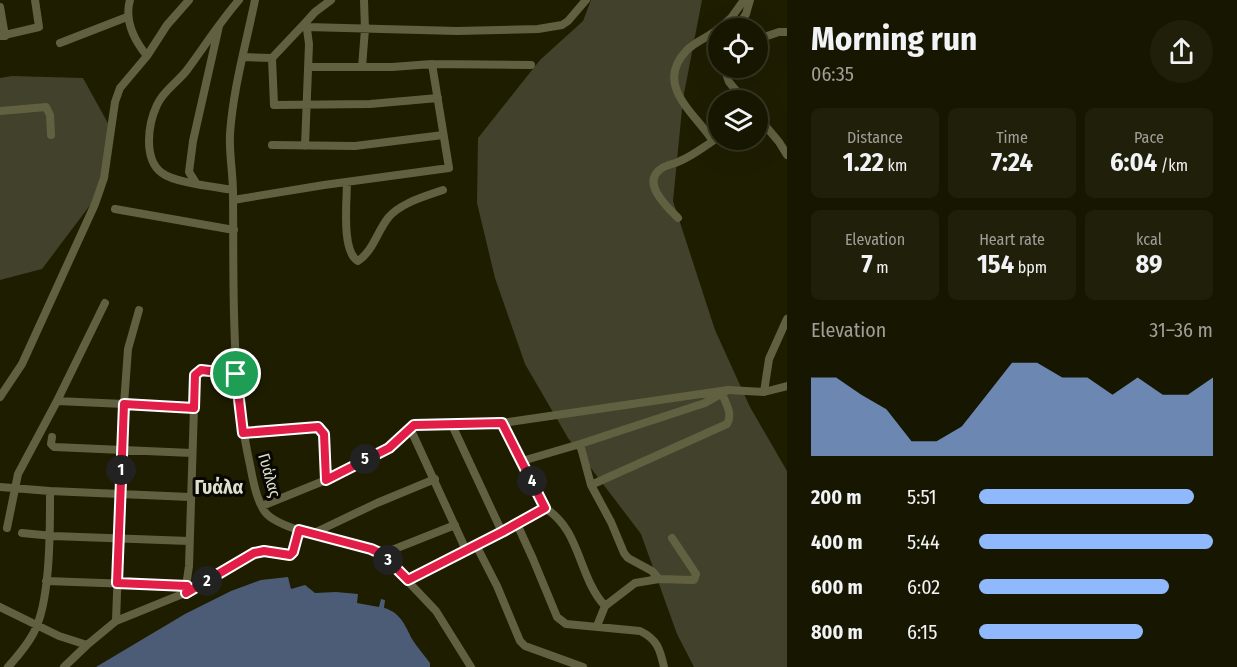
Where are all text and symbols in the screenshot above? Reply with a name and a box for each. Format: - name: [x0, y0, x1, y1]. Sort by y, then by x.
- map controls: [708, 18, 768, 150]
- button: locate: [708, 18, 768, 78]
- text: Morning run: [811, 19, 977, 59]
- button: share: [1150, 20, 1213, 83]
- text: 06:35: [811, 62, 854, 86]
- button: layers: [708, 90, 768, 150]
- text: Distance: [847, 128, 903, 147]
- text: Time: [996, 128, 1028, 147]
- text: Pace: [1134, 128, 1164, 147]
- text: 1.22: [843, 147, 884, 178]
- text: 7:24: [991, 147, 1033, 178]
- text: 6:04: [1110, 147, 1157, 178]
- text: km: [884, 156, 907, 175]
- text: /km: [1157, 156, 1188, 175]
- text: Elevation: [845, 230, 905, 249]
- text: Heart rate: [979, 230, 1045, 249]
- text: kcal: [1136, 230, 1162, 249]
- text: 7: [861, 249, 873, 280]
- text: 154: [977, 249, 1014, 280]
- text: 89: [1136, 249, 1162, 280]
- text: m: [873, 258, 889, 277]
- text: bpm: [1014, 258, 1047, 277]
- text: Elevation: [811, 318, 886, 342]
- text: 31–36 m: [1149, 318, 1213, 342]
- pin: [210, 348, 261, 399]
- icon: arrive: [219, 357, 252, 390]
- pin: 5: [350, 444, 380, 474]
- text: 5: [361, 449, 369, 468]
- street label: Γυάλας: [254, 451, 285, 500]
- pin: 1: [106, 455, 136, 485]
- text: 1: [118, 460, 124, 479]
- pin: 4: [517, 466, 547, 496]
- text: 4: [528, 471, 536, 490]
- district label: Γυάλα: [195, 475, 243, 499]
- text: 200 m: [811, 485, 862, 509]
- text: 5:51: [907, 485, 937, 509]
- text: 400 m: [811, 530, 863, 554]
- text: 5:44: [907, 530, 940, 554]
- pin: 3: [373, 545, 403, 575]
- text: 3: [384, 550, 392, 569]
- pin: 2: [192, 566, 222, 596]
- text: 2: [203, 571, 211, 590]
- text: 600 m: [811, 575, 863, 599]
- text: 6:02: [907, 575, 940, 599]
- text: 800 m: [811, 620, 863, 644]
- text: 6:15: [907, 620, 937, 644]

